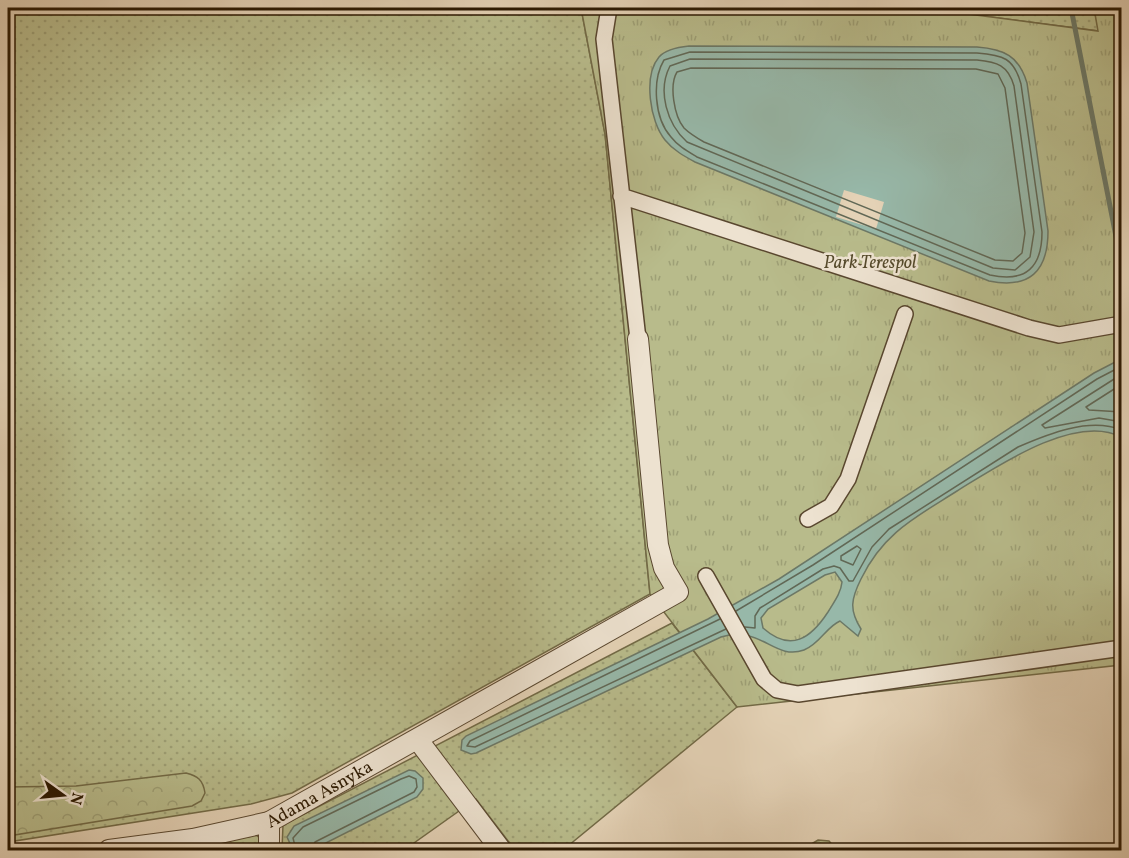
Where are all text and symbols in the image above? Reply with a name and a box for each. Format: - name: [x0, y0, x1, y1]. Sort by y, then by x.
- park label: Park Terespol: [823, 251, 917, 276]
- street label: Adama Asnyka: [262, 755, 378, 835]
- north arrow: [33, 765, 93, 825]
- text: N: [63, 790, 88, 807]

